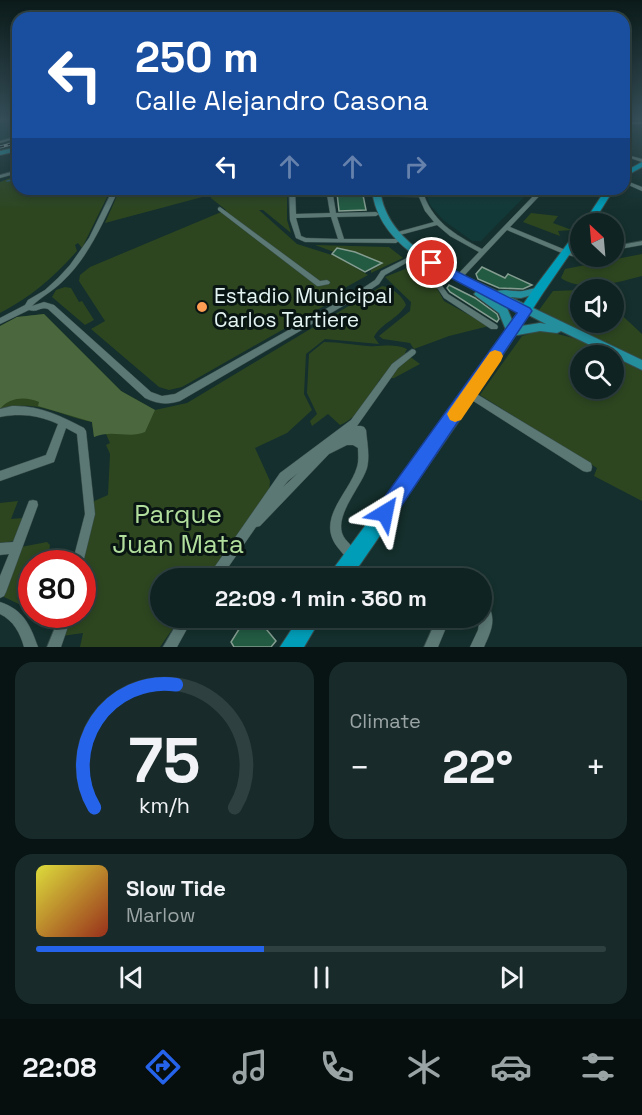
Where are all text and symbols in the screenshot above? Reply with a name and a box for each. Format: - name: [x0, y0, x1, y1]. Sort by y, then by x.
- text: 250 m: [135, 31, 259, 84]
- icon: left: [36, 36, 114, 114]
- text: Calle Alejandro Casona: [135, 83, 428, 118]
- icon: left: [210, 150, 243, 183]
- icon: ahead: [273, 150, 306, 183]
- icon: ahead: [336, 150, 369, 183]
- icon: right: [399, 150, 432, 183]
- north arrow: [570, 213, 624, 267]
- map controls: [570, 213, 624, 399]
- pin: [406, 237, 457, 288]
- icon: arrive: [415, 246, 448, 279]
- button: sound: [570, 279, 624, 333]
- place label: Estadio Municipal Carlos Tartiere: [214, 282, 393, 333]
- marker: Estadio Municipal Carlos Tartiere: [195, 300, 209, 314]
- button: search: [570, 345, 624, 399]
- position arrow: [353, 481, 417, 545]
- park label: Parque Juan Mata: [112, 497, 244, 561]
- speed limit sign: 80: [18, 550, 96, 628]
- text: 22:09 · 1 min · 360 m: [215, 584, 427, 612]
- text: Climate: [350, 708, 421, 734]
- text: 75: [128, 721, 200, 800]
- text: 22°: [442, 739, 513, 796]
- text: −: [350, 747, 370, 789]
- text: +: [586, 747, 606, 789]
- text: km/h: [139, 792, 190, 819]
- text: Slow Tide: [126, 874, 226, 902]
- text: Marlow: [126, 902, 195, 928]
- icon: previous: [115, 961, 148, 994]
- icon: pause: [305, 961, 338, 994]
- icon: next: [495, 961, 528, 994]
- icon: directions: [142, 1046, 184, 1088]
- icon: music: [229, 1046, 271, 1088]
- icon: phone: [316, 1046, 358, 1088]
- icon: climate: [403, 1046, 445, 1088]
- icon: car: [490, 1046, 532, 1088]
- icon: filters: [577, 1046, 619, 1088]
- text: 22:08: [23, 1050, 96, 1085]

